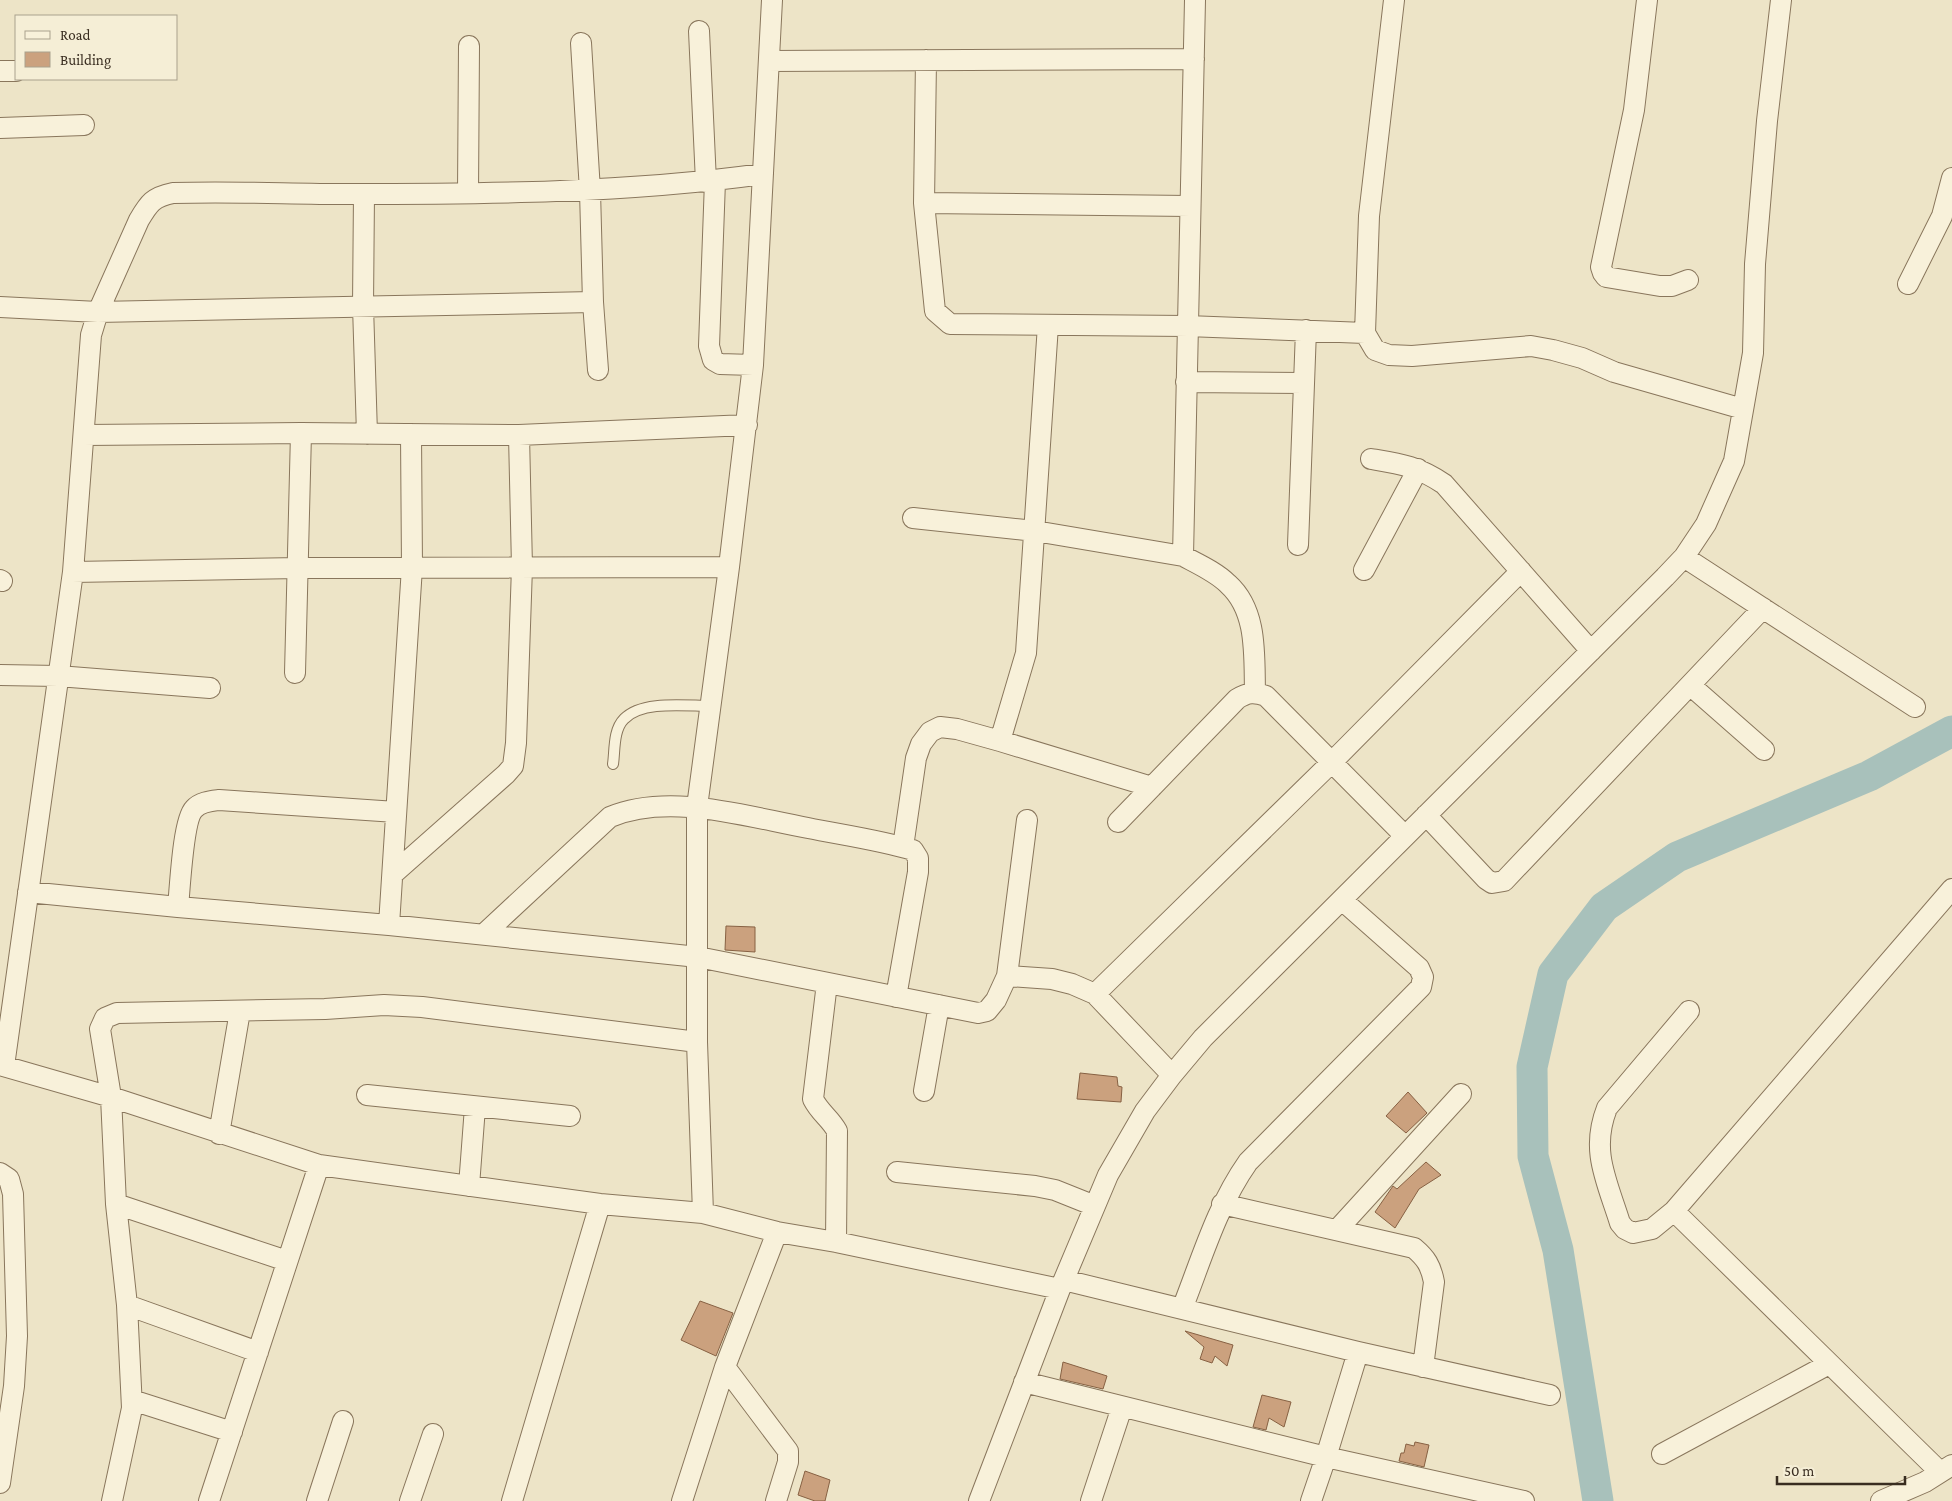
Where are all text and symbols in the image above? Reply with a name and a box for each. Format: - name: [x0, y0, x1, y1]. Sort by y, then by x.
- legend: [15, 15, 178, 80]
- text: Road: [60, 27, 91, 43]
- text: Building: [60, 52, 111, 69]
- scale bar: [1777, 1454, 1904, 1486]
- text: 50 m: [1784, 1463, 1814, 1479]

